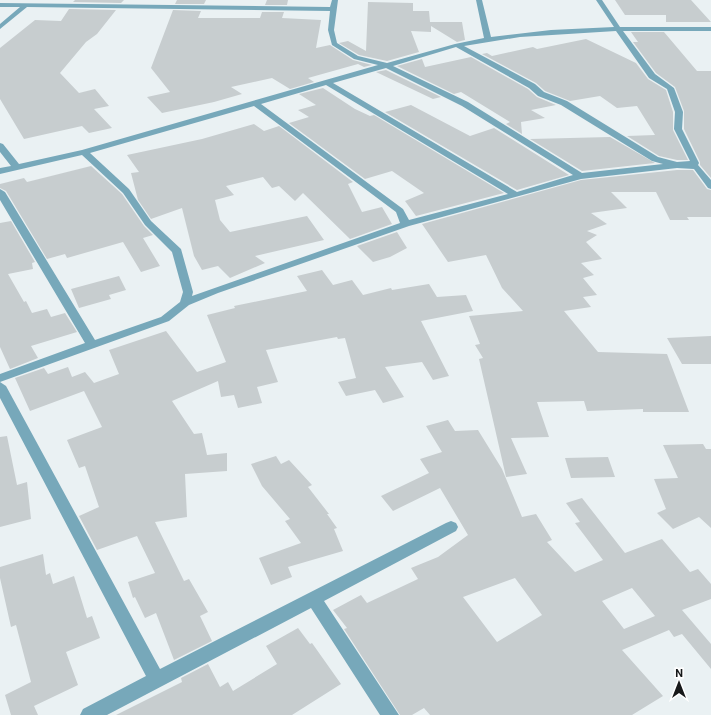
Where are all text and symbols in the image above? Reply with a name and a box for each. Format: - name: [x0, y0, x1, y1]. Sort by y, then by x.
- north arrow: [659, 663, 699, 703]
- text: N: [675, 667, 683, 680]

